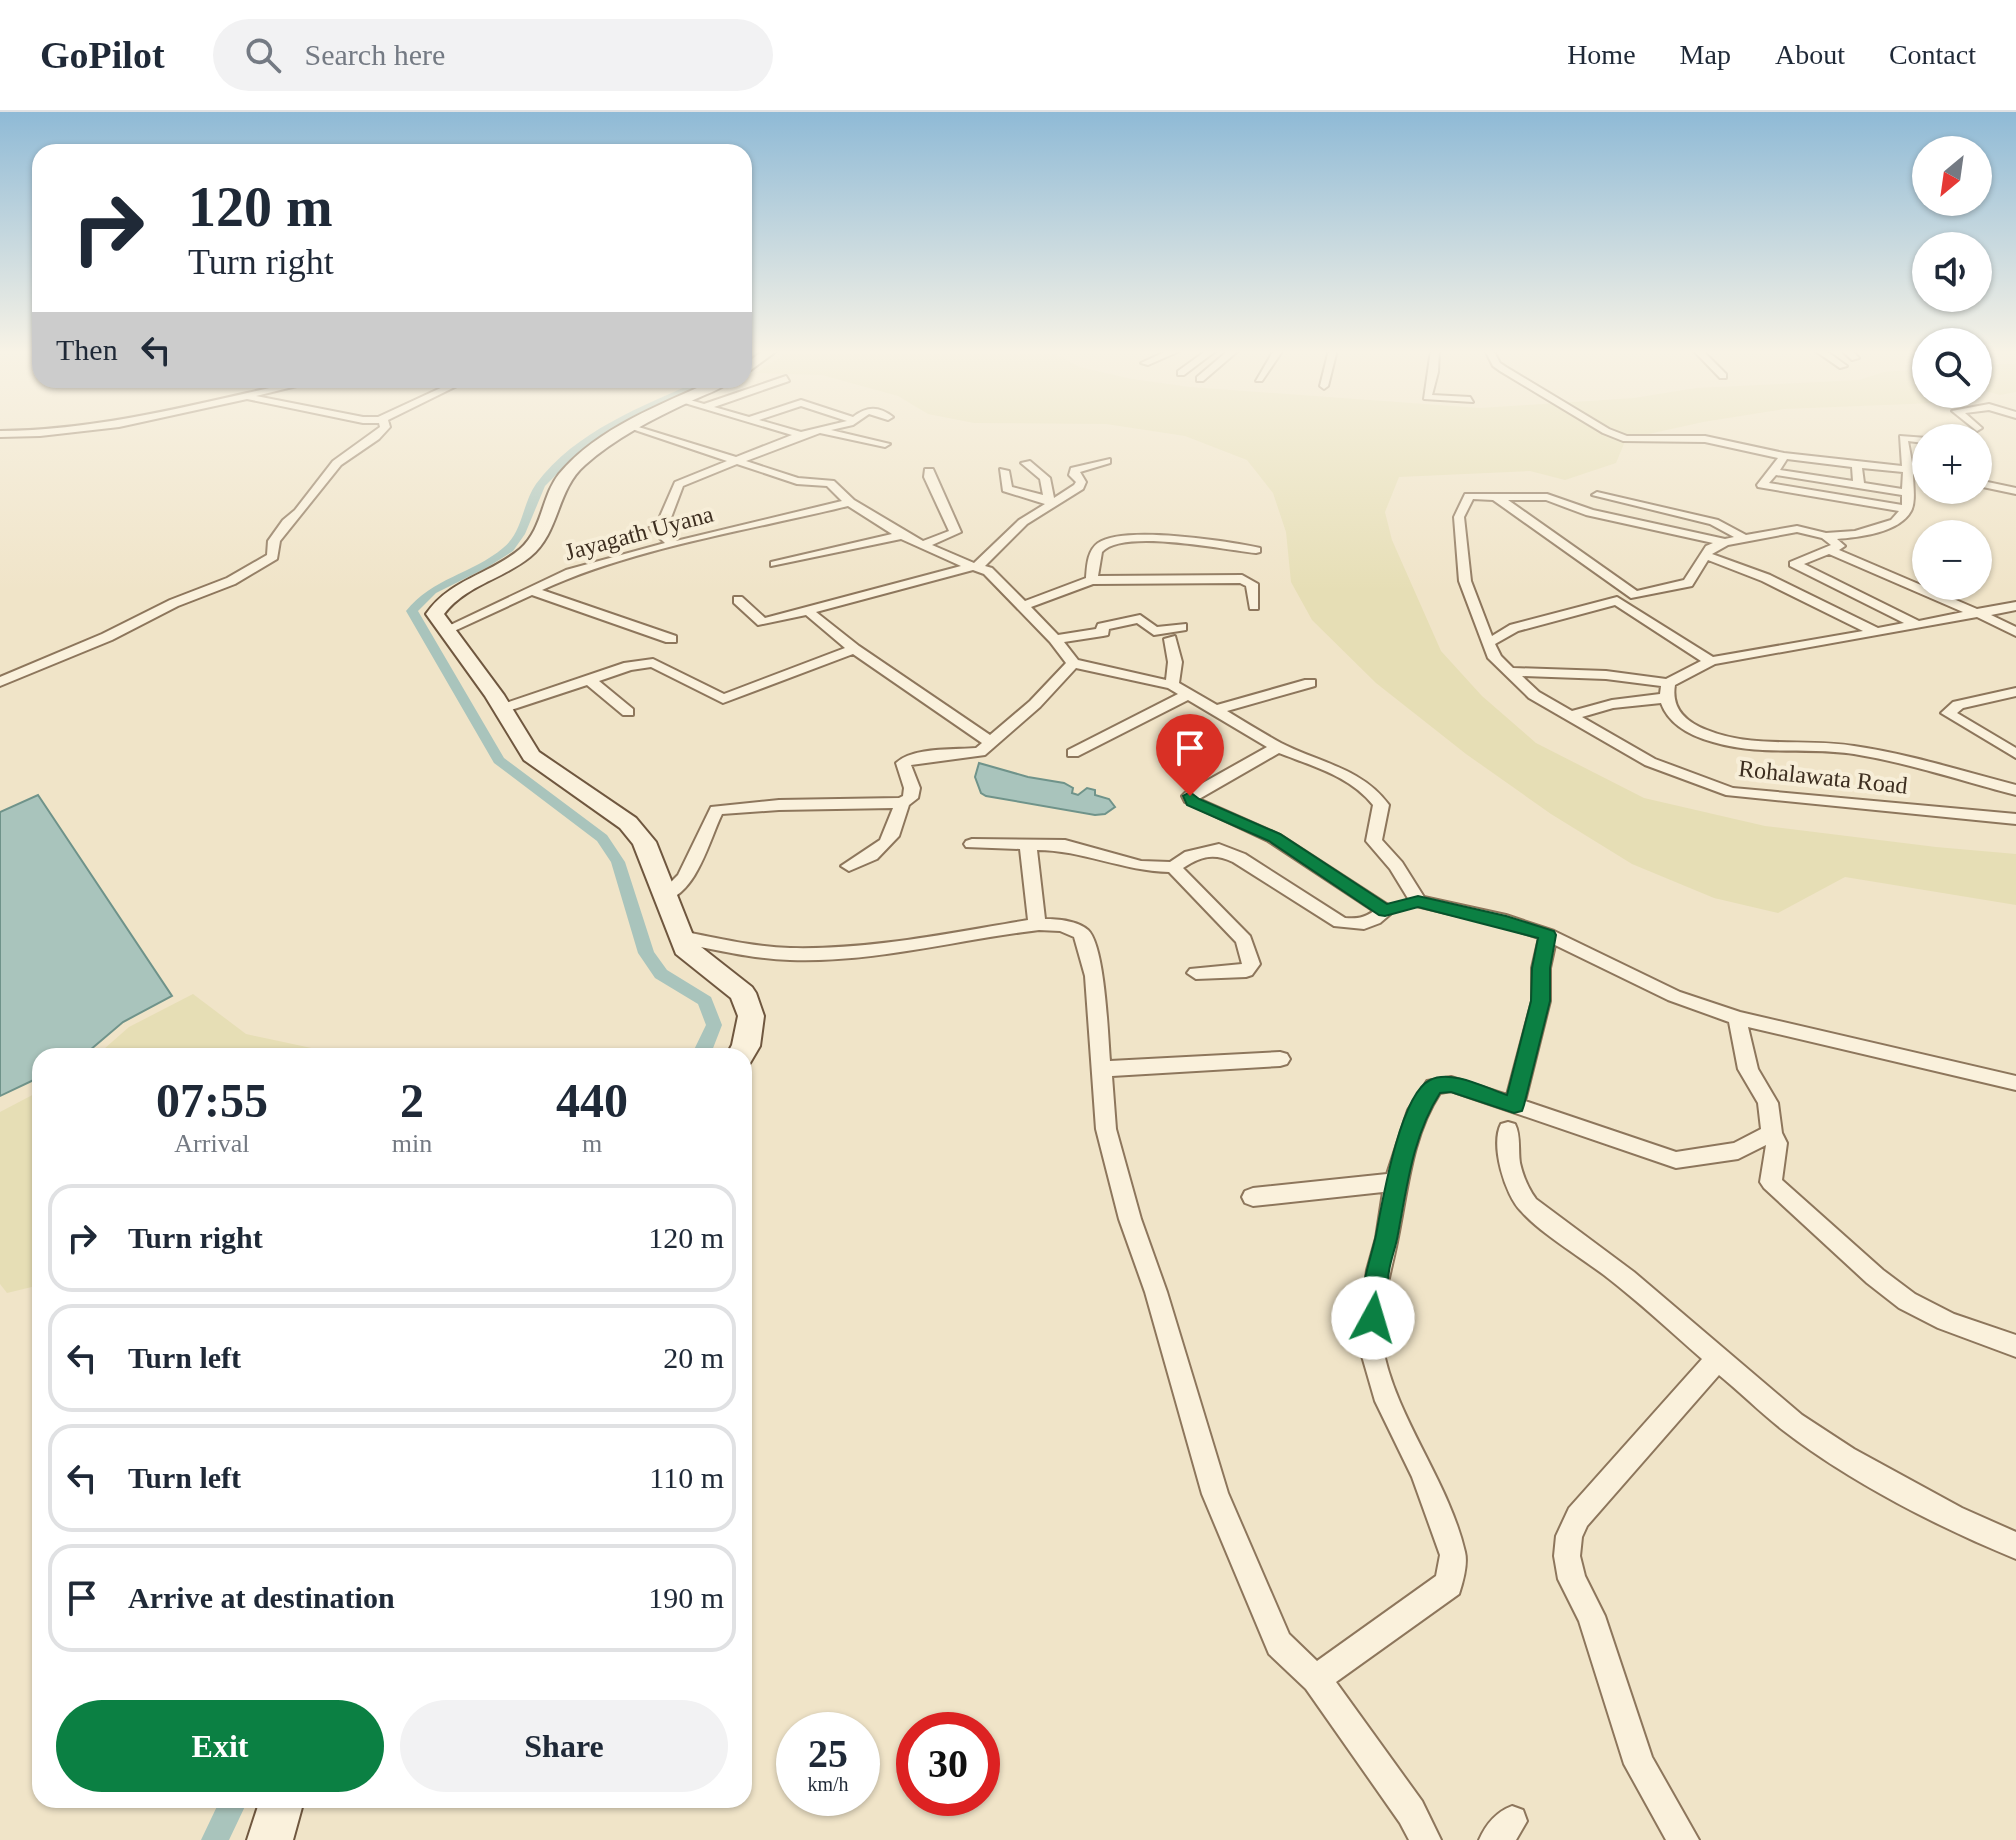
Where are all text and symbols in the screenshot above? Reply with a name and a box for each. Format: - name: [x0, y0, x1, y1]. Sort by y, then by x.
- search box: [213, 19, 773, 91]
- icon: search: [241, 33, 285, 77]
- text: GoPilot: [40, 34, 165, 76]
- text: Search here: [305, 38, 445, 71]
- text: Home: [1567, 39, 1636, 70]
- text: Map: [1680, 39, 1731, 70]
- text: About: [1775, 39, 1845, 70]
- text: Contact: [1889, 39, 1976, 70]
- north arrow: [1912, 136, 1992, 216]
- map controls: [1912, 136, 1992, 600]
- icon: right: [56, 176, 160, 280]
- text: 120 m: [188, 176, 333, 238]
- button: sound: [1912, 232, 1992, 312]
- text: Turn right: [188, 242, 334, 282]
- icon: left: [134, 328, 178, 372]
- button: search: [1912, 328, 1992, 408]
- text: Then: [56, 333, 118, 366]
- button: +: [1912, 424, 1992, 504]
- street label: Jayagath Uyana: [562, 501, 716, 565]
- button: −: [1912, 520, 1992, 600]
- pin: [1156, 714, 1224, 796]
- icon: arrive: [1168, 726, 1212, 770]
- street label: Rohalawata Road: [1737, 755, 1909, 799]
- text: 07:55: [156, 1074, 268, 1127]
- text: 2: [400, 1074, 424, 1127]
- text: 440: [556, 1074, 628, 1127]
- text: Arrival: [174, 1129, 249, 1158]
- text: min: [392, 1129, 432, 1158]
- text: m: [582, 1129, 602, 1158]
- icon: right: [60, 1216, 104, 1260]
- text: Turn right: [128, 1221, 263, 1254]
- text: 120 m: [648, 1221, 724, 1254]
- position arrow: [1331, 1276, 1415, 1360]
- icon: left: [60, 1336, 104, 1380]
- text: Turn left: [128, 1341, 241, 1374]
- text: 20 m: [663, 1341, 724, 1374]
- icon: left: [60, 1456, 104, 1500]
- text: Turn left: [128, 1461, 241, 1494]
- text: 110 m: [649, 1461, 724, 1494]
- icon: arrive: [60, 1576, 104, 1620]
- text: Arrive at destination: [128, 1581, 395, 1614]
- text: 190 m: [648, 1581, 724, 1614]
- button: Exit: [56, 1700, 384, 1792]
- button: Share: [400, 1700, 728, 1792]
- speed limit sign: 30: [896, 1712, 1000, 1816]
- text: 25: [808, 1731, 848, 1776]
- text: km/h: [807, 1773, 849, 1795]

